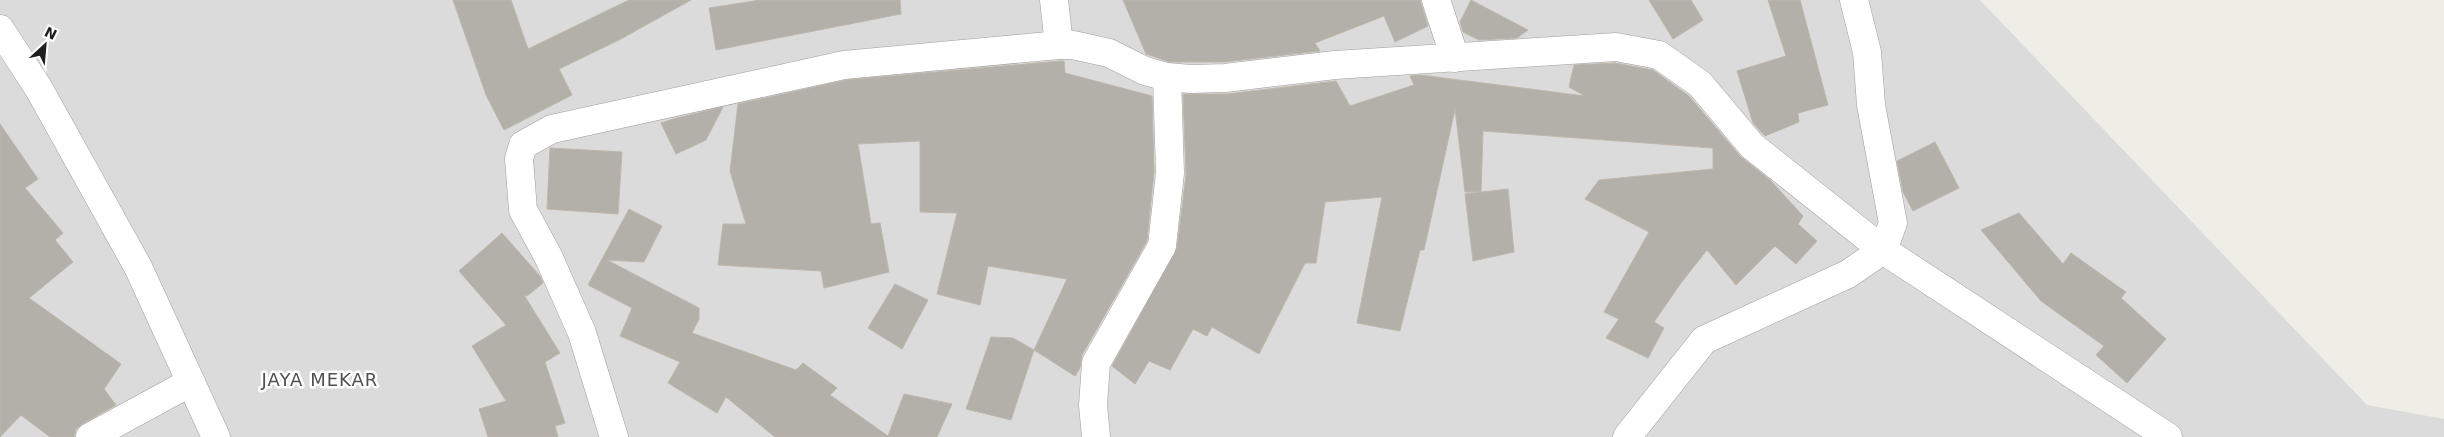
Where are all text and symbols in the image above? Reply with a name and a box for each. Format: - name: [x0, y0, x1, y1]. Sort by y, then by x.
- north arrow: [20, 20, 70, 70]
- text: N: [42, 24, 59, 43]
- district label: JAYA MEKAR: [261, 369, 378, 390]

